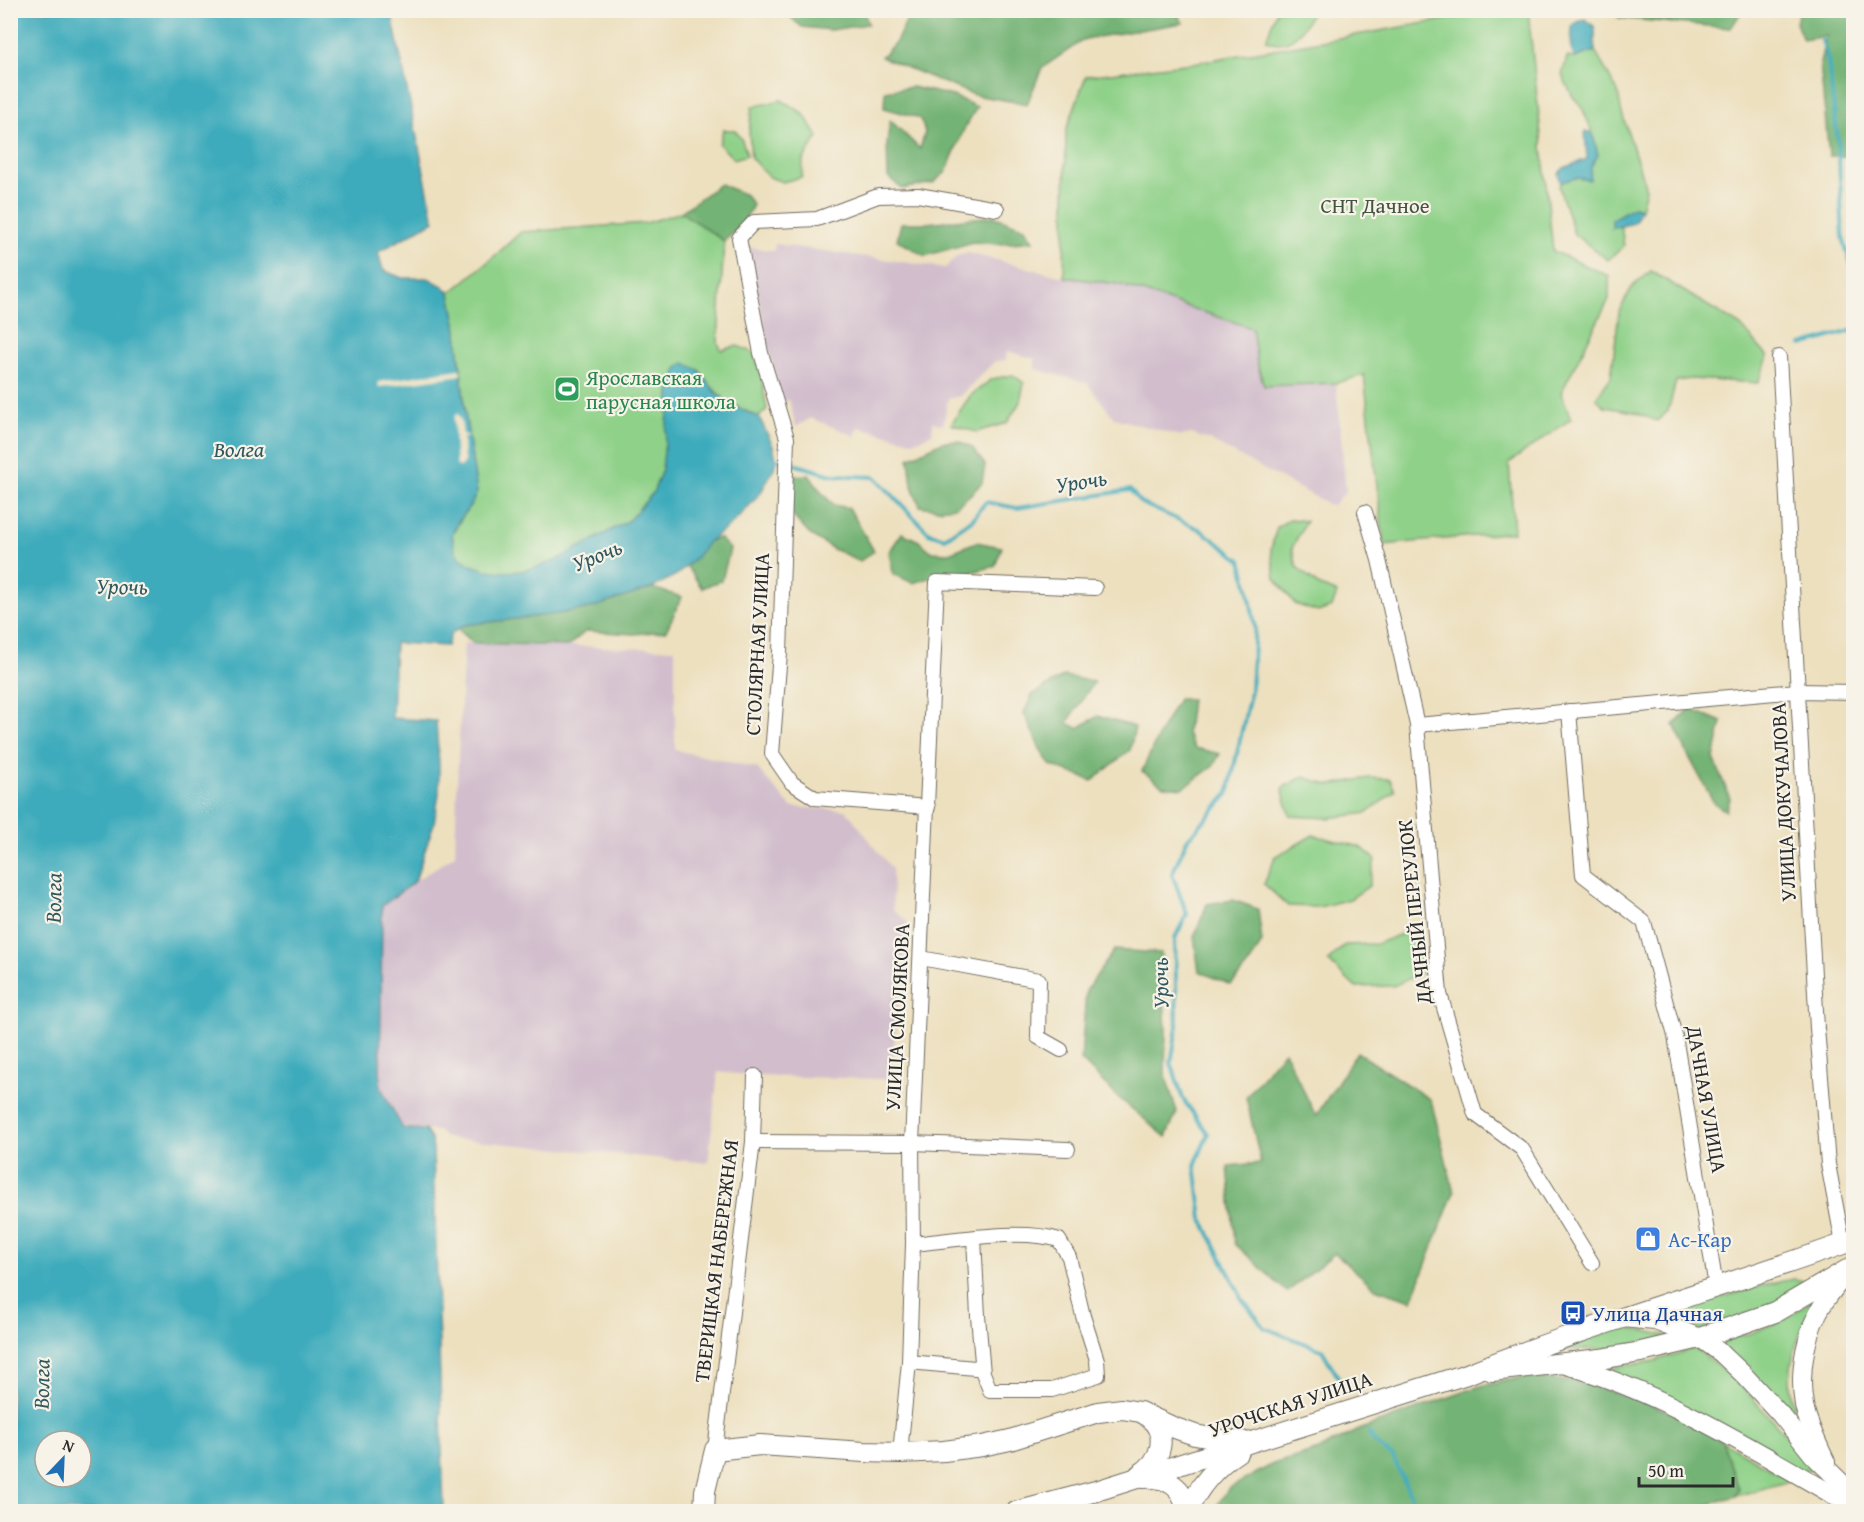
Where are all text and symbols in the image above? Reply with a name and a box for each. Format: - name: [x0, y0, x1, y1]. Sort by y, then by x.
- park label: СНТ Дачное: [1320, 190, 1430, 221]
- place label: Ярославская парусная школа: [585, 362, 736, 417]
- sports icon: Ярославская парусная школа: [552, 374, 582, 404]
- water label: Волга: [213, 433, 264, 465]
- water label: Урочь: [1053, 461, 1109, 501]
- water label: Урочь: [567, 530, 627, 580]
- street label: СТОЛЯРНАЯ УЛИЦА: [737, 552, 777, 736]
- water label: Урочь: [96, 570, 148, 602]
- street label: УЛИЦА ДОКУЧАЛОВА: [1762, 701, 1804, 902]
- street label: ДАЧНЫЙ ПЕРЕУЛОК: [1389, 818, 1439, 1007]
- water label: Волга: [37, 873, 69, 924]
- street label: УЛИЦА СМОЛЯКОВА: [877, 922, 917, 1112]
- water label: Урочь: [1144, 957, 1176, 1009]
- street label: ДАЧНАЯ УЛИЦА: [1679, 1022, 1735, 1175]
- street label: ТВЕРИЦКАЯ НАБЕРЕЖНАЯ: [686, 1138, 746, 1384]
- shop icon: Ас-Кар: [1633, 1224, 1663, 1254]
- place label: Ас-Кар: [1668, 1224, 1731, 1255]
- bus stop icon: Улица Дачная: [1558, 1298, 1588, 1328]
- place label: Улица Дачная: [1592, 1298, 1723, 1329]
- water label: Волга: [25, 1359, 57, 1410]
- street label: УРОЧСКАЯ УЛИЦА: [1204, 1363, 1376, 1445]
- north arrow: [33, 1429, 93, 1489]
- text: N: [59, 1432, 79, 1458]
- scale bar: [1639, 1450, 1734, 1488]
- text: 50 m: [1648, 1457, 1684, 1484]

